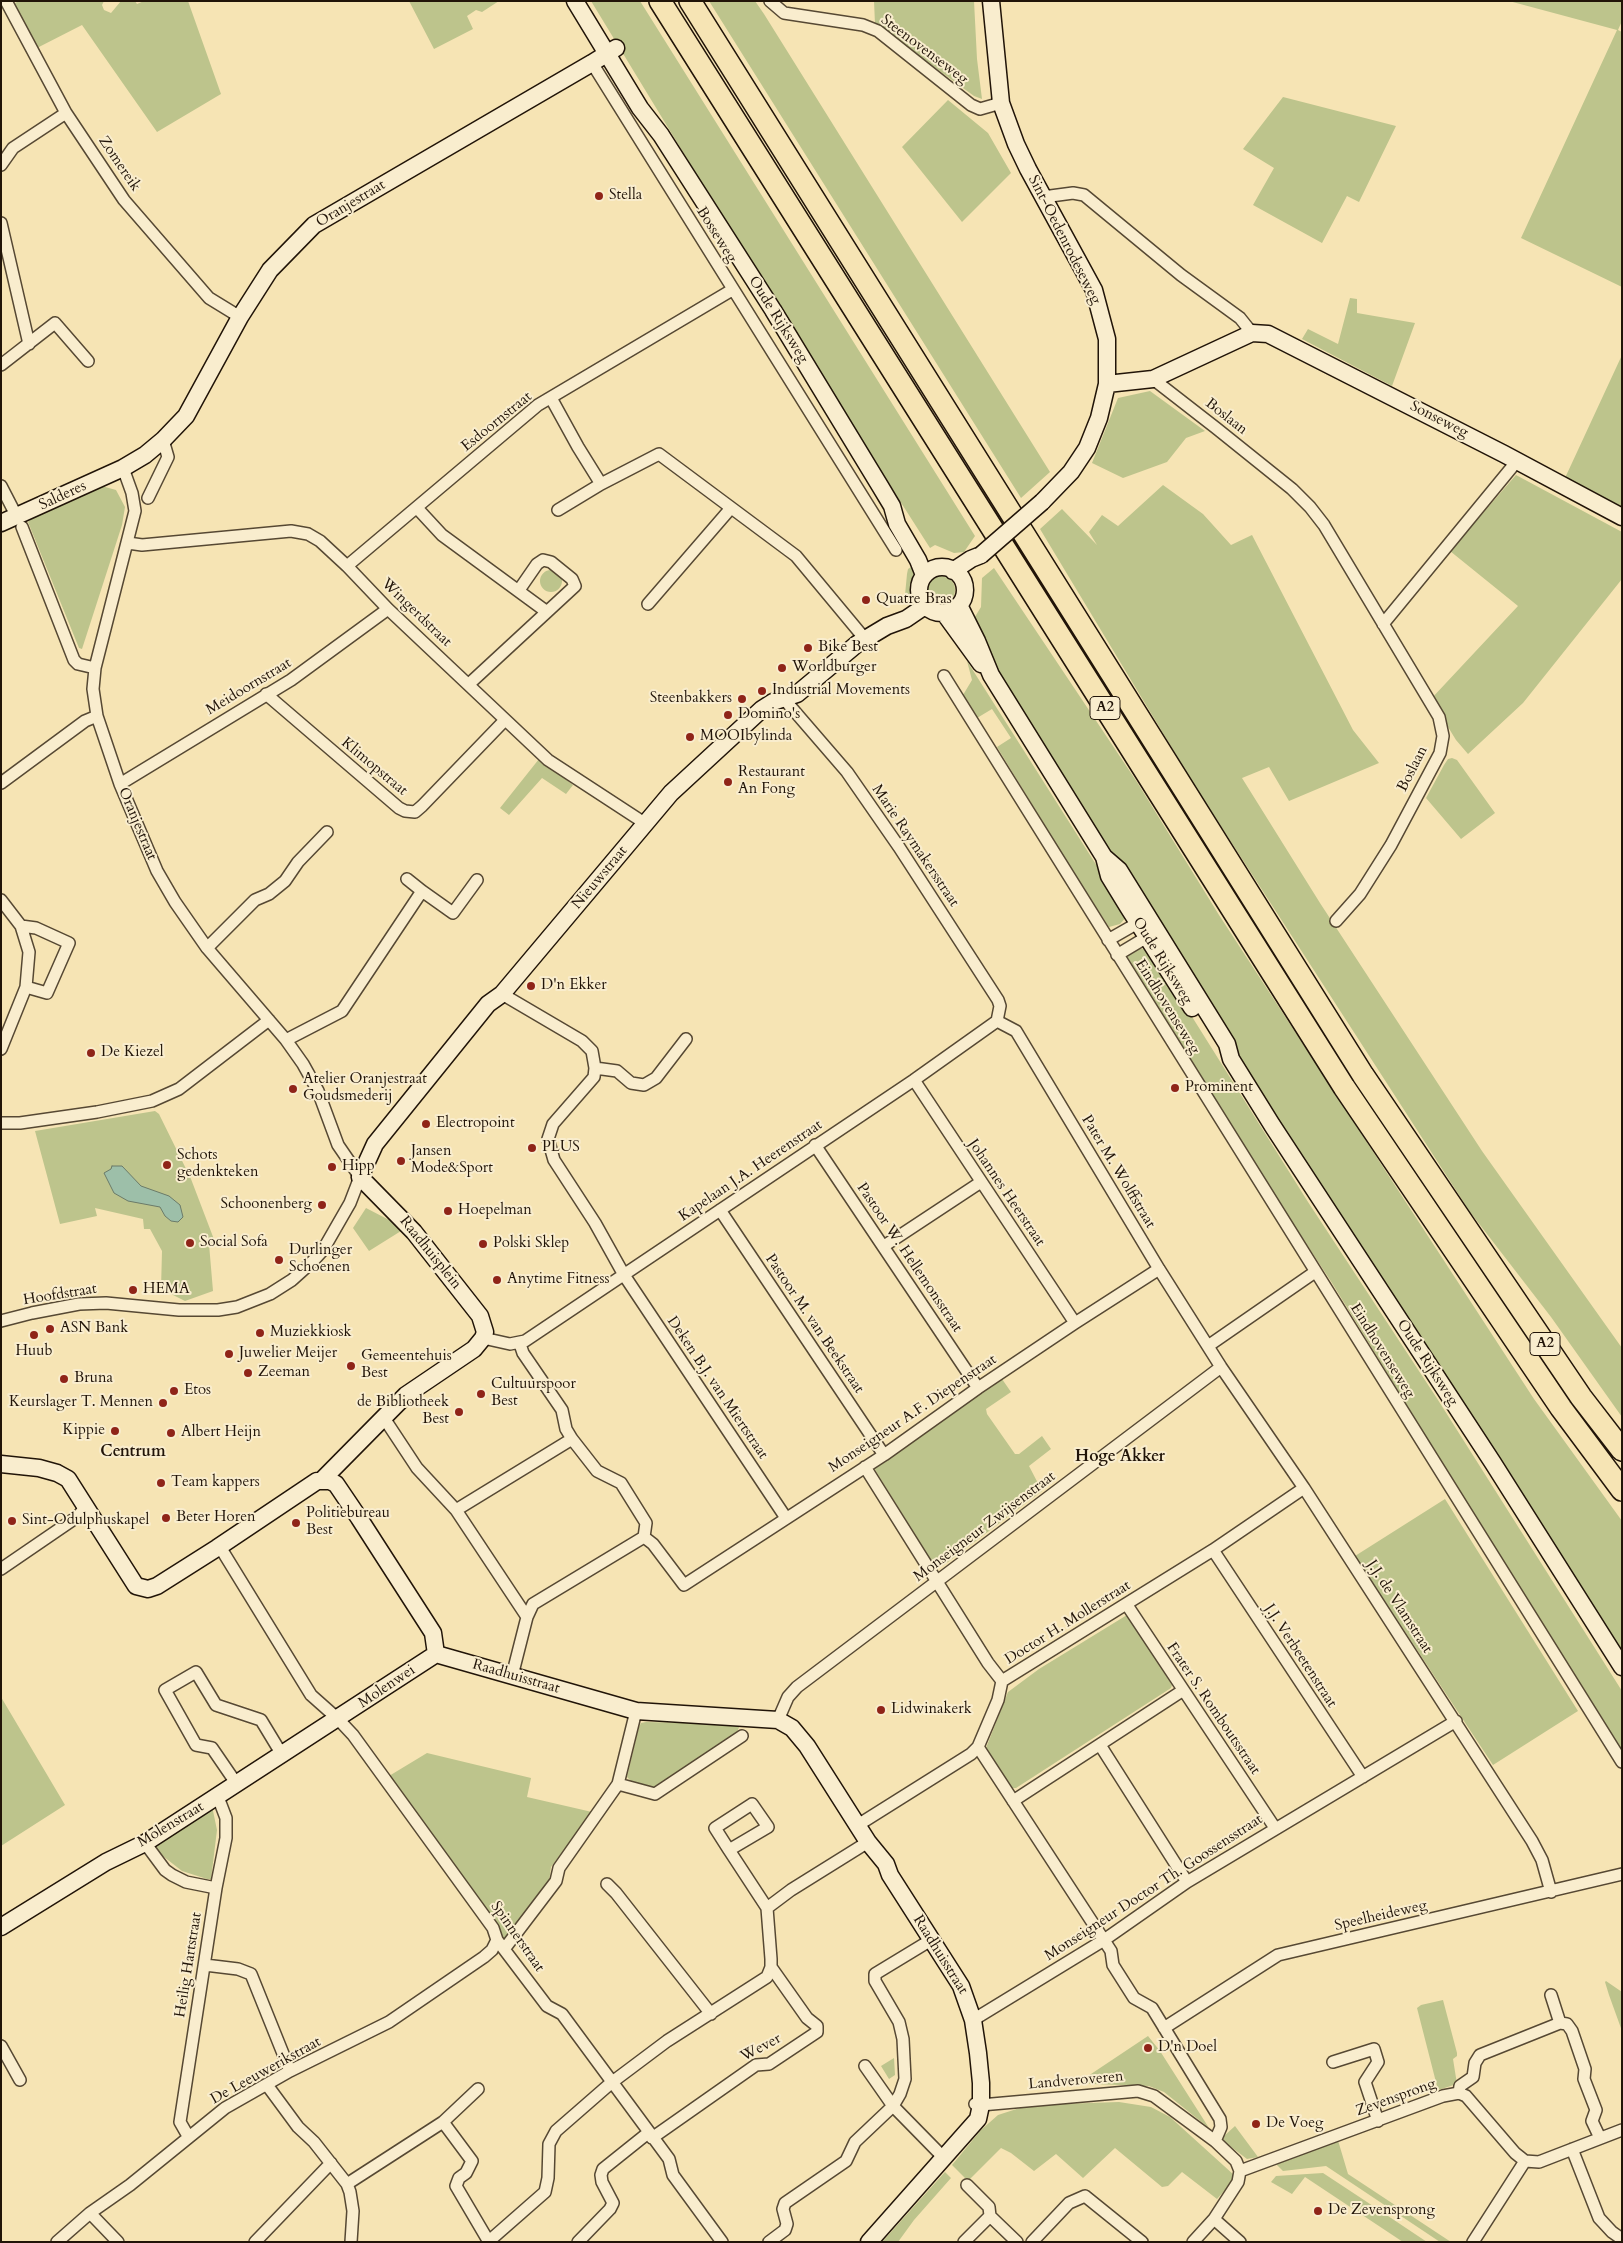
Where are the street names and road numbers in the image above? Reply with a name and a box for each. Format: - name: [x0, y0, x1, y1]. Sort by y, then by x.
- street label: Steenovenseweg: [877, 11, 971, 89]
- street label: Zomereik: [94, 133, 144, 195]
- street label: Sint-Oedenrodeseweg: [1024, 173, 1104, 307]
- street label: Oranjestraat: [313, 176, 389, 232]
- street label: Bosseweg: [692, 204, 740, 266]
- street label: Oude Rijksweg: [744, 273, 812, 367]
- street label: Esdoornstraat: [458, 388, 536, 456]
- street label: Boslaan: [1201, 395, 1251, 439]
- street label: Sonseweg: [1407, 398, 1471, 442]
- street label: Salderes: [37, 477, 89, 515]
- street label: Wingerdstraat: [377, 575, 455, 651]
- street label: Meidoornstraat: [203, 654, 295, 720]
- road number: A2: [1090, 696, 1120, 720]
- street label: Klimopstraat: [337, 734, 411, 800]
- street label: Boslaan: [1394, 743, 1432, 795]
- street label: Marie Raymakersstraat: [867, 782, 963, 910]
- street label: Oranjestraat: [114, 785, 160, 863]
- street label: Nieuwstraat: [568, 843, 632, 913]
- street label: Oude Rijksweg: [1128, 914, 1196, 1008]
- street label: Eindhovenseweg: [1131, 956, 1203, 1058]
- street label: Pater M. Wolffstraat: [1077, 1112, 1159, 1232]
- street label: Kapelaan J.A. Heerenstraat: [676, 1116, 826, 1226]
- street label: Johannes Heerstraat: [963, 1136, 1049, 1250]
- street label: Pastoor W. Hellemonsstraat: [852, 1180, 966, 1336]
- street label: Raadhuisplein: [395, 1213, 465, 1293]
- street label: Pastoor M. van Beekstraat: [761, 1251, 867, 1397]
- street label: Hoofdstraat: [22, 1280, 98, 1310]
- street label: Eindhovenseweg: [1346, 1300, 1418, 1402]
- street label: Deken B.J. van Miertstraat: [663, 1313, 771, 1463]
- street label: Oude Rijksweg: [1392, 1317, 1462, 1409]
- road number: A2: [1530, 1332, 1560, 1356]
- street label: Monseigneur A.F. Diepenstraat: [826, 1351, 1000, 1477]
- street label: Monseigneur Zwijsenstraat: [911, 1468, 1059, 1586]
- street label: J.J. de Vlamstraat: [1362, 1557, 1436, 1657]
- street label: Doctor H. Mollerstraat: [1002, 1577, 1134, 1669]
- street label: J.J. Verbeetenstraat: [1260, 1601, 1340, 1711]
- street label: Frater S. Romboutsstraat: [1162, 1640, 1264, 1778]
- street label: Raadhuisstraat: [470, 1656, 562, 1698]
- street label: Molenwei: [355, 1662, 419, 1712]
- street label: Molenstraat: [135, 1798, 207, 1852]
- street label: Monseigneur Doctor Th. Goossensstraat: [1042, 1811, 1266, 1965]
- street label: Speelheideweg: [1333, 1897, 1429, 1935]
- street label: Spinnerstraat: [486, 1898, 548, 1976]
- street label: Heilig Hartstraat: [172, 1911, 206, 2019]
- street label: Raadhuisstraat: [909, 1912, 971, 1998]
- street label: Wever: [738, 2030, 784, 2066]
- street label: De Leeuwerikstraat: [208, 2033, 324, 2109]
- street label: Landveroveren: [1028, 2068, 1124, 2094]
- street label: Zevensprong: [1353, 2075, 1439, 2121]

